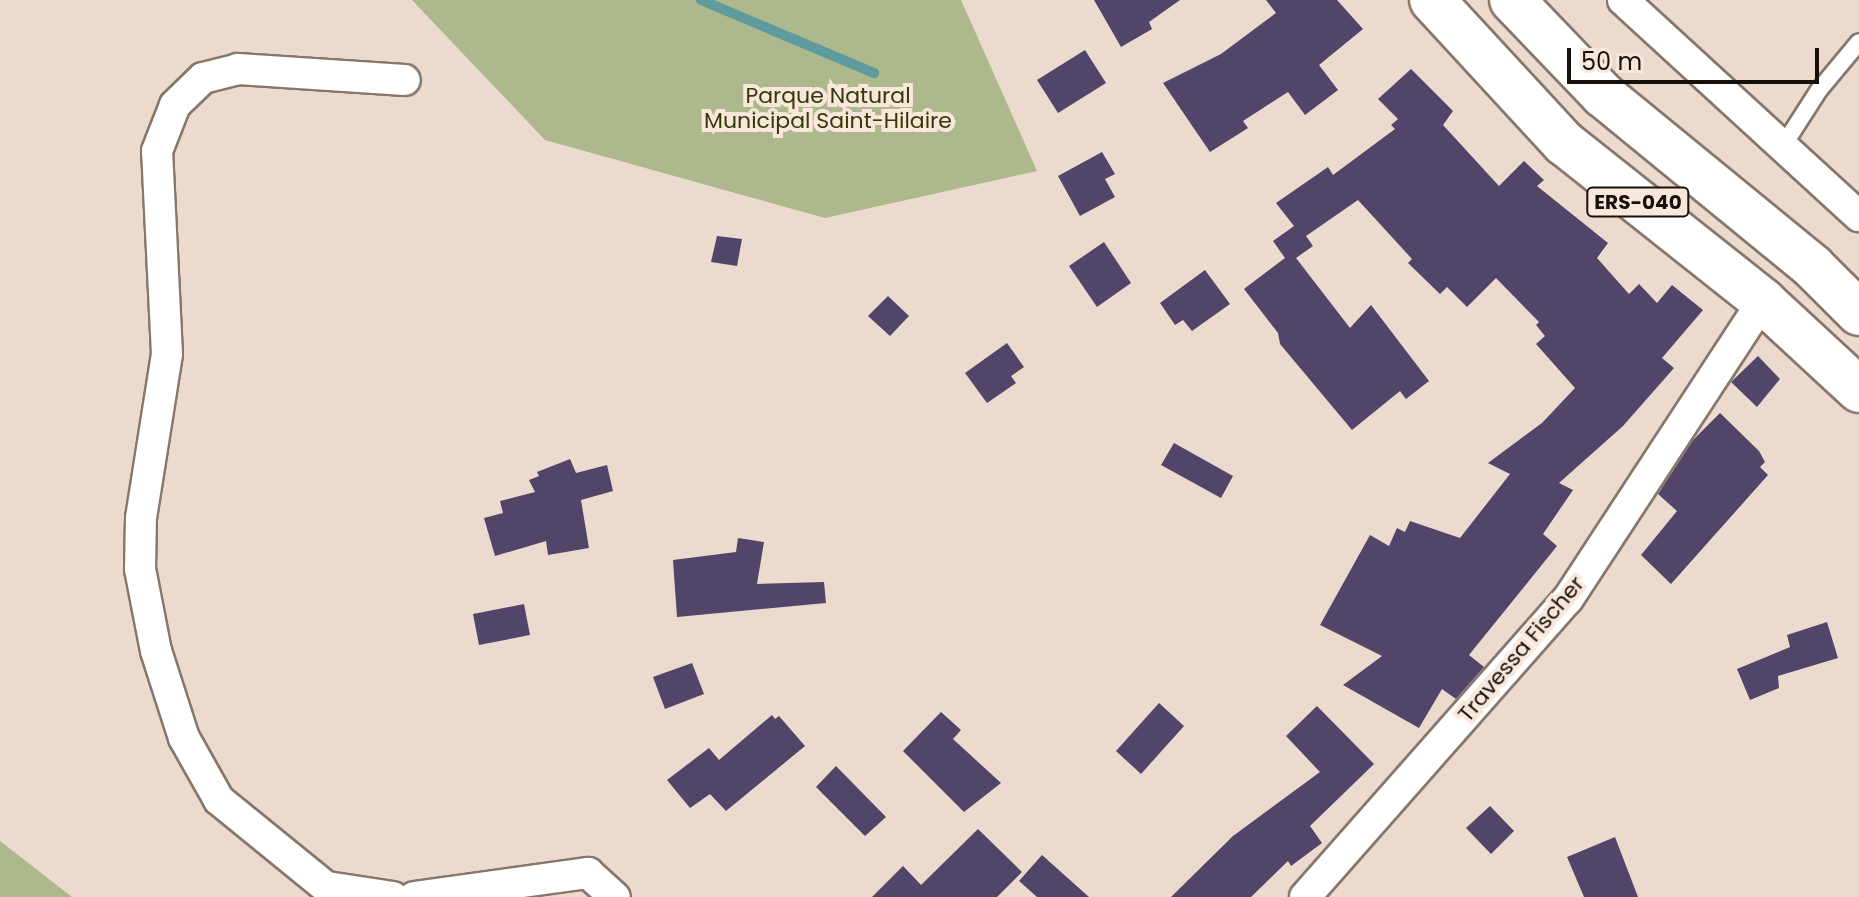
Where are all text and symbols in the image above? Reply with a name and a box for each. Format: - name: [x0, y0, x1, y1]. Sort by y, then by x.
- scale bar: [1571, 32, 1823, 82]
- text: 50 m: [1581, 45, 1642, 78]
- park label: Parque Natural Municipal Saint-Hilaire: [704, 82, 952, 134]
- road number: ERS-040: [1586, 186, 1690, 218]
- street label: Travessa Fischer: [1452, 571, 1590, 727]

